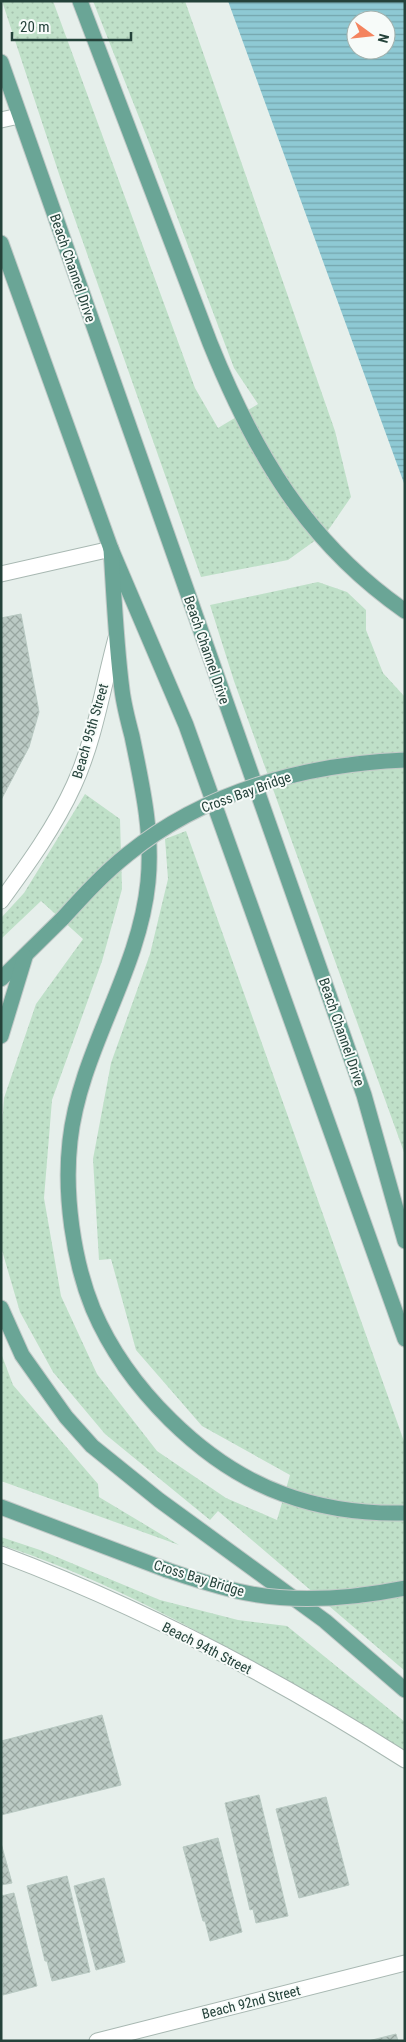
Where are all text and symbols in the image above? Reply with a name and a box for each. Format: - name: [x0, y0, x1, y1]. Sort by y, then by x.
- scale bar: [12, 10, 131, 42]
- north arrow: [346, 10, 396, 60]
- text: 20 m: [20, 18, 50, 36]
- text: N: [375, 32, 392, 45]
- street label: Beach Channel Drive: [47, 212, 99, 325]
- street label: Beach Channel Drive: [181, 594, 233, 707]
- street label: Beach 95th Street: [69, 682, 111, 780]
- street label: Cross Bay Bridge: [199, 768, 293, 816]
- street label: Beach Channel Drive: [316, 976, 368, 1089]
- street label: Cross Bay Bridge: [152, 1557, 247, 1600]
- street label: Beach 94th Street: [160, 1619, 254, 1677]
- street label: Beach 92nd Street: [200, 1982, 302, 2022]

